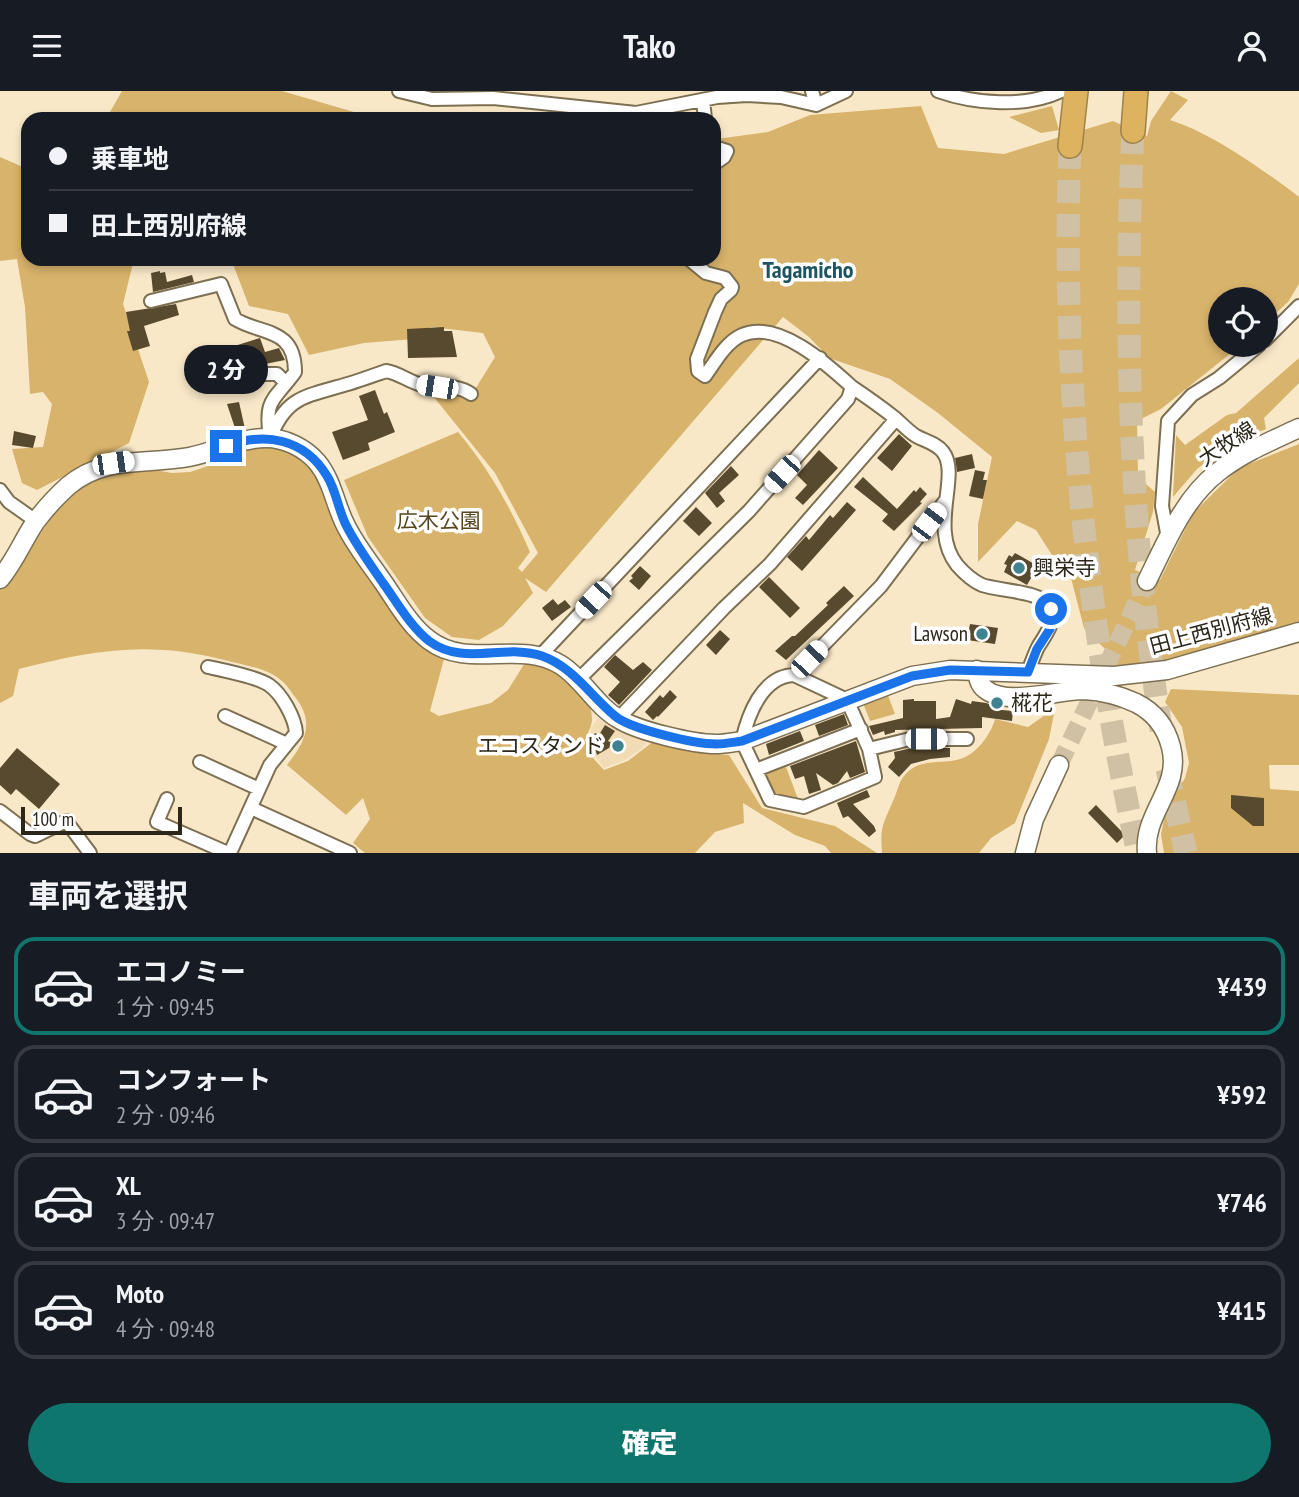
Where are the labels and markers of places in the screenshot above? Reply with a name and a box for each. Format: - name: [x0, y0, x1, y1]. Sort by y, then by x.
- place label: 興栄寺: [1033, 554, 1096, 581]
- marker: 興栄寺: [1011, 560, 1027, 576]
- place label: Lawson: [913, 620, 968, 647]
- marker: Lawson: [974, 626, 990, 642]
- place label: 椛花: [1011, 689, 1053, 716]
- marker: 椛花: [989, 695, 1005, 711]
- place label: エコスタンド: [478, 732, 604, 759]
- marker: エコスタンド: [610, 738, 626, 754]

